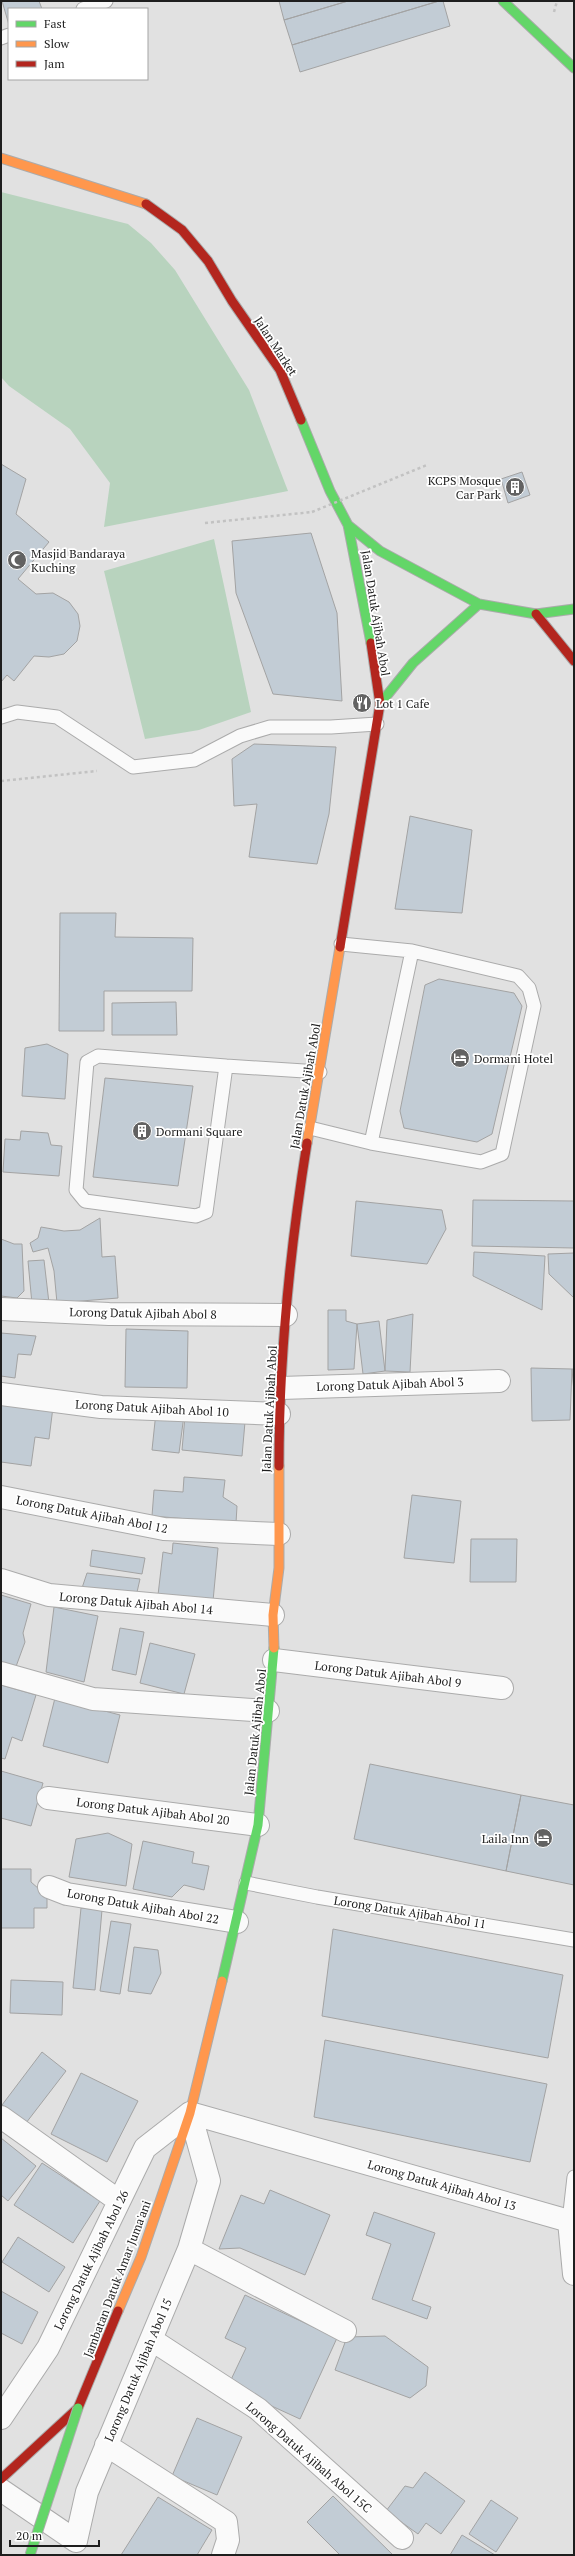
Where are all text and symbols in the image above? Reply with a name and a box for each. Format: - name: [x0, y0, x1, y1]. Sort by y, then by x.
- legend: [8, 8, 148, 80]
- text: Fast: [44, 16, 67, 31]
- text: Slow: [44, 36, 70, 51]
- text: Jam: [44, 56, 65, 71]
- street label: Jalan Market: [251, 314, 301, 379]
- place label: KCPS Mosque Car Park: [428, 473, 502, 502]
- building icon: KCPS Mosque Car Park: [504, 476, 526, 498]
- place label: Masjid Bandaraya Kuching: [31, 546, 125, 575]
- mosque icon: Masjid Bandaraya Kuching: [6, 549, 28, 571]
- street label: Jalan Datuk Ajibah Abol: [359, 549, 393, 677]
- restaurant icon: Lot 1 Cafe: [351, 692, 373, 714]
- place label: Lot 1 Cafe: [376, 696, 429, 711]
- street label: Jalan Datuk Ajibah Abol: [287, 1022, 323, 1150]
- hotel icon: Dormani Hotel: [449, 1047, 471, 1069]
- place label: Dormani Hotel: [474, 1051, 554, 1066]
- building icon: Dormani Square: [131, 1120, 153, 1142]
- place label: Dormani Square: [156, 1124, 242, 1139]
- street label: Lorong Datuk Ajibah Abol 8: [69, 1304, 217, 1322]
- street label: Jalan Datuk Ajibah Abol: [258, 1345, 280, 1473]
- street label: Lorong Datuk Ajibah Abol 3: [316, 1374, 464, 1394]
- street label: Lorong Datuk Ajibah Abol 10: [75, 1396, 229, 1420]
- street label: Lorong Datuk Ajibah Abol 12: [15, 1492, 169, 1536]
- street label: Lorong Datuk Ajibah Abol 14: [59, 1589, 214, 1617]
- street label: Lorong Datuk Ajibah Abol 9: [314, 1658, 462, 1690]
- street label: Jalan Datuk Ajibah Abol: [241, 1668, 269, 1796]
- street label: Lorong Datuk Ajibah Abol 20: [76, 1794, 230, 1828]
- hotel icon: Laila Inn: [532, 1827, 554, 1849]
- place label: Laila Inn: [482, 1831, 529, 1846]
- street label: Lorong Datuk Ajibah Abol 22: [66, 1885, 220, 1927]
- street label: Lorong Datuk Ajibah Abol 11: [333, 1893, 487, 1931]
- street label: Lorong Datuk Ajibah Abol 13: [366, 2157, 518, 2213]
- street label: Lorong Datuk Ajibah Abol 26: [51, 2187, 132, 2332]
- street label: Jambatan Datuk Amar Juma'ani: [80, 2198, 154, 2360]
- street label: Lorong Datuk Ajibah Abol 15: [101, 2296, 175, 2444]
- street label: Lorong Datuk Ajibah Abol 15C: [243, 2398, 375, 2516]
- scale bar: [10, 2522, 99, 2548]
- text: 20 m: [16, 2528, 43, 2543]

